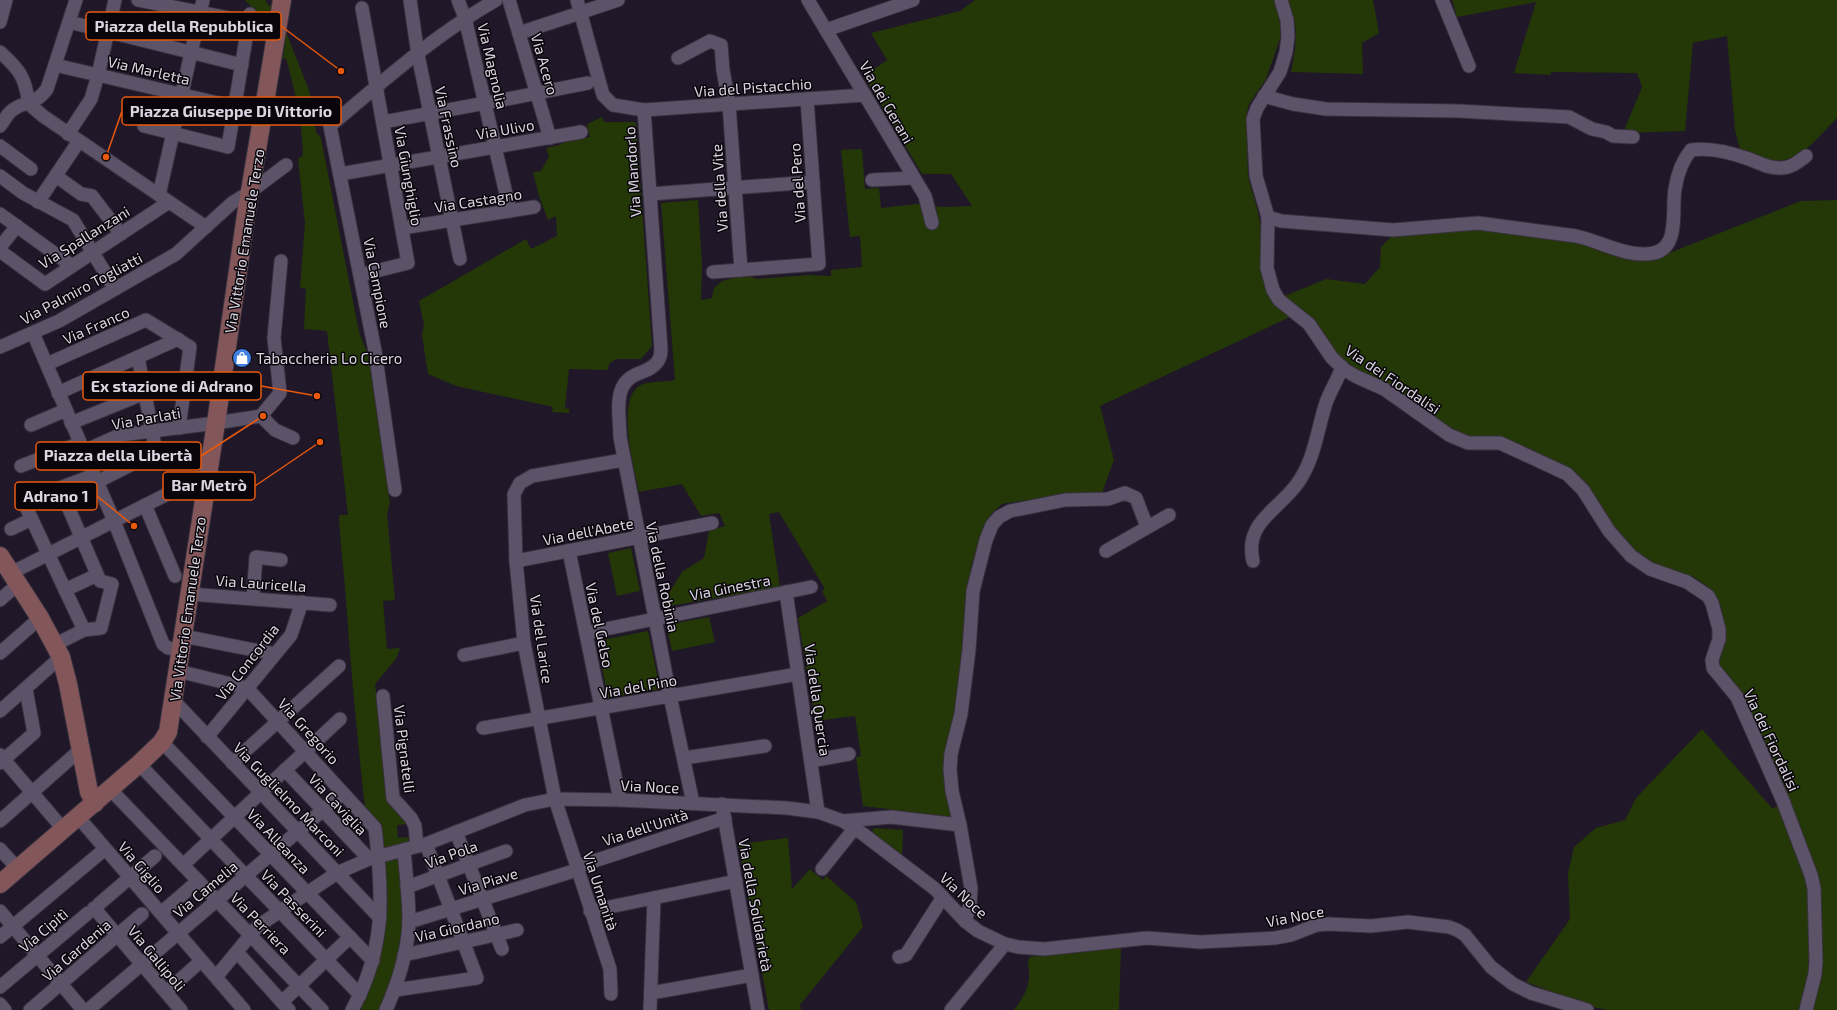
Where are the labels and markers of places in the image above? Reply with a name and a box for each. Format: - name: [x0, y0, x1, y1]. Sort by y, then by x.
- callout: Piazza della Repubblica: [86, 12, 281, 40]
- callout: Piazza Giuseppe Di Vittorio: [122, 97, 341, 125]
- shop icon: Tabaccheria Lo Cicero: [231, 347, 253, 369]
- place label: Tabaccheria Lo Cicero: [256, 349, 402, 367]
- callout: Ex stazione di Adrano: [83, 372, 261, 400]
- callout: Piazza della Libertà: [36, 442, 201, 470]
- callout: Bar Metrò: [163, 472, 255, 500]
- callout: Adrano 1: [15, 482, 97, 510]

